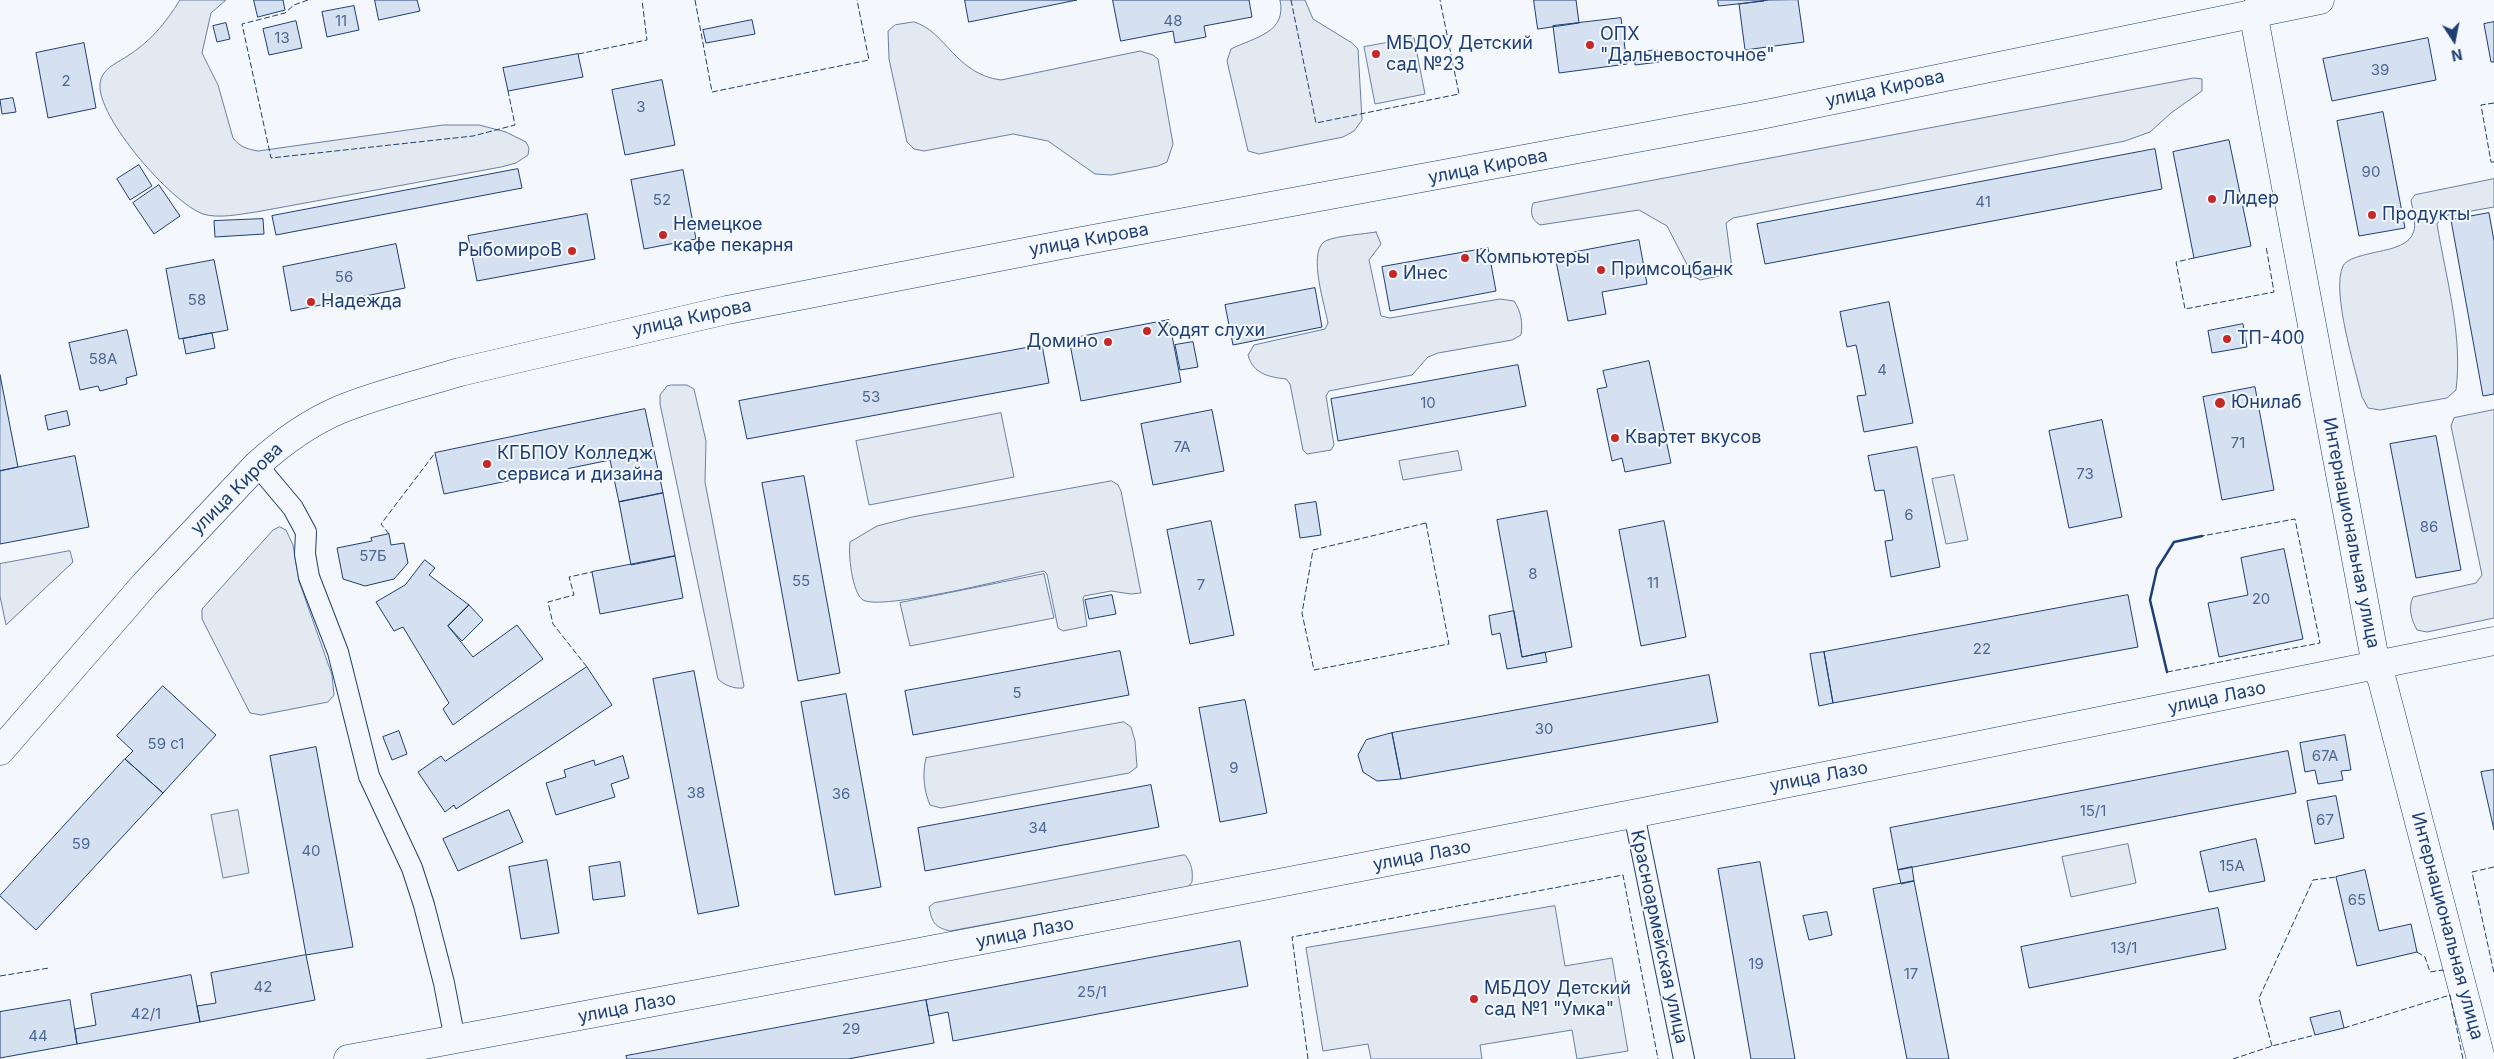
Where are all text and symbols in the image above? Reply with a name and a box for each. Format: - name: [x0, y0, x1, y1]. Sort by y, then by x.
- house number: 11: [335, 12, 347, 30]
- house number: 48: [1164, 12, 1182, 30]
- north arrow: [2429, 15, 2479, 65]
- place label: ОПХ "Дальневосточное": [1600, 24, 1775, 66]
- house number: 13: [274, 29, 290, 47]
- place label: МБДОУ Детский сад №23: [1386, 33, 1533, 76]
- marker: ОПХ "Дальневосточное": [1584, 39, 1596, 51]
- text: N: [2450, 46, 2464, 65]
- marker: МБДОУ Детский сад №23: [1370, 48, 1382, 60]
- house number: 39: [2371, 61, 2389, 79]
- street label: улица Кирова: [1824, 66, 1946, 112]
- house number: 2: [61, 72, 71, 90]
- house number: 3: [636, 98, 646, 116]
- street label: улица Кирова: [1427, 145, 1549, 189]
- house number: 90: [2362, 163, 2380, 181]
- place label: Лидер: [2222, 188, 2279, 210]
- house number: 52: [653, 191, 671, 209]
- house number: 41: [1975, 193, 1991, 211]
- marker: Лидер: [2206, 193, 2218, 205]
- place label: Продукты: [2382, 204, 2470, 226]
- marker: Продукты: [2366, 209, 2378, 221]
- place label: Немецкое кафе пекарня: [673, 214, 793, 256]
- street label: улица Кирова: [1028, 219, 1150, 261]
- marker: Немецкое кафе пекарня: [657, 229, 669, 241]
- place label: РыбомироВ: [458, 240, 562, 262]
- marker: РыбомироВ: [566, 245, 578, 257]
- place label: Компьютеры: [1475, 247, 1590, 269]
- marker: Компьютеры: [1459, 252, 1471, 264]
- place label: Примсоцбанк: [1611, 259, 1733, 281]
- place label: Инес: [1403, 263, 1448, 285]
- marker: Примсоцбанк: [1595, 264, 1607, 276]
- house number: 56: [335, 268, 353, 286]
- marker: Инес: [1387, 268, 1399, 280]
- house number: 58: [188, 291, 206, 309]
- place label: Надежда: [321, 291, 402, 313]
- street label: улица Кирова: [631, 295, 753, 341]
- marker: Надежда: [305, 296, 317, 308]
- place label: Ходят слухи: [1157, 320, 1265, 342]
- marker: Ходят слухи: [1141, 325, 1153, 337]
- place label: ТП-400: [2237, 328, 2305, 350]
- place label: Домино: [1027, 331, 1098, 353]
- marker: ТП-400: [2221, 333, 2233, 345]
- marker: Домино: [1102, 336, 1114, 348]
- house number: 58А: [89, 350, 117, 368]
- house number: 4: [1877, 361, 1887, 379]
- house number: 53: [862, 388, 880, 406]
- place label: Юнилаб: [2231, 392, 2302, 414]
- house number: 10: [1420, 394, 1436, 412]
- marker: Юнилаб: [2213, 396, 2227, 410]
- street label: Интернациональная улица: [2318, 416, 2384, 650]
- place label: Квартет вкусов: [1625, 427, 1761, 449]
- marker: Квартет вкусов: [1609, 432, 1621, 444]
- house number: 71: [2231, 434, 2245, 452]
- house number: 7А: [1173, 438, 1191, 456]
- street label: улица Кирова: [187, 439, 287, 539]
- place label: КГБПОУ Колледж сервиса и дизайна: [497, 443, 663, 486]
- marker: КГБПОУ Колледж сервиса и дизайна: [481, 458, 493, 470]
- house number: 73: [2076, 465, 2094, 483]
- house number: 6: [1904, 506, 1914, 524]
- house number: 86: [2420, 518, 2438, 536]
- house number: 57Б: [359, 547, 387, 565]
- house number: 8: [1528, 565, 1538, 583]
- house number: 55: [792, 572, 810, 590]
- house number: 11: [1647, 574, 1659, 592]
- house number: 7: [1197, 576, 1205, 594]
- house number: 20: [2252, 590, 2270, 608]
- house number: 22: [1973, 640, 1991, 658]
- street label: улица Лазо: [2166, 677, 2268, 719]
- house number: 5: [1012, 684, 1022, 702]
- house number: 30: [1535, 720, 1553, 738]
- house number: 59 с1: [148, 735, 184, 753]
- house number: 67А: [2312, 747, 2338, 765]
- street label: улица Лазо: [1768, 757, 1870, 797]
- house number: 9: [1229, 759, 1239, 777]
- house number: 38: [687, 784, 705, 802]
- house number: 36: [832, 785, 850, 803]
- house number: 15/1: [2080, 802, 2106, 820]
- street label: Интернациональная улица: [2406, 810, 2488, 1042]
- house number: 67: [2316, 811, 2334, 829]
- house number: 34: [1029, 819, 1047, 837]
- street label: Красноармейская улица: [1626, 828, 1692, 1046]
- house number: 59: [72, 835, 90, 853]
- street label: улица Лазо: [1371, 836, 1473, 876]
- house number: 40: [301, 842, 321, 860]
- house number: 15А: [2219, 857, 2245, 875]
- house number: 65: [2348, 891, 2366, 909]
- street label: улица Лазо: [974, 913, 1076, 953]
- house number: 13/1: [2111, 939, 2137, 957]
- house number: 19: [1748, 955, 1764, 973]
- house number: 17: [1904, 965, 1918, 983]
- house number: 42: [254, 978, 272, 996]
- place label: МБДОУ Детский сад №1 "Умка": [1484, 978, 1631, 1021]
- house number: 25/1: [1077, 983, 1107, 1001]
- street label: улица Лазо: [576, 988, 678, 1028]
- marker: МБДОУ Детский сад №1 "Умка": [1468, 993, 1480, 1005]
- house number: 42/1: [131, 1005, 161, 1023]
- house number: 29: [842, 1020, 860, 1038]
- house number: 44: [28, 1027, 48, 1045]

